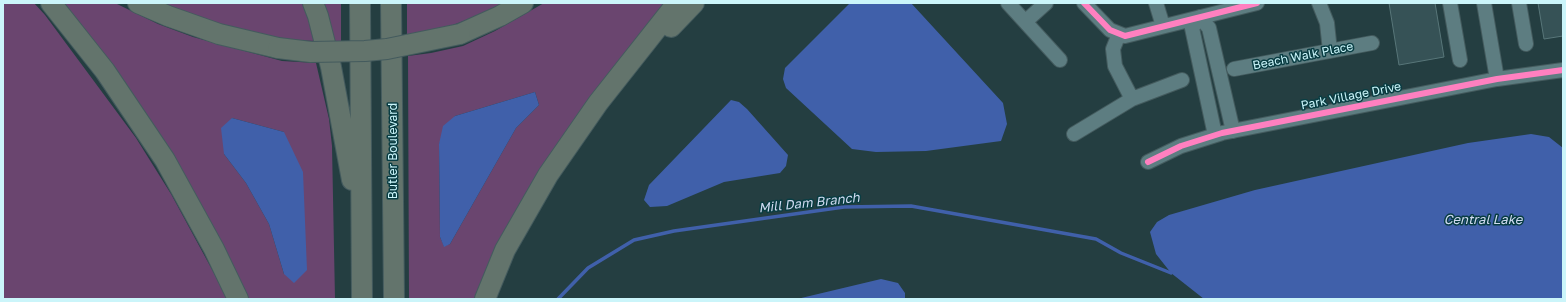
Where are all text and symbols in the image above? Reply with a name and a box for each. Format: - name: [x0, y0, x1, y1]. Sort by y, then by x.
- street label: Beach Walk Place: [1252, 39, 1354, 73]
- street label: Park Village Drive: [1300, 79, 1402, 113]
- street label: Butler Boulevard: [386, 103, 400, 199]
- water label: Mill Dam Branch: [758, 190, 860, 216]
- water label: Central Lake: [1444, 212, 1522, 228]

